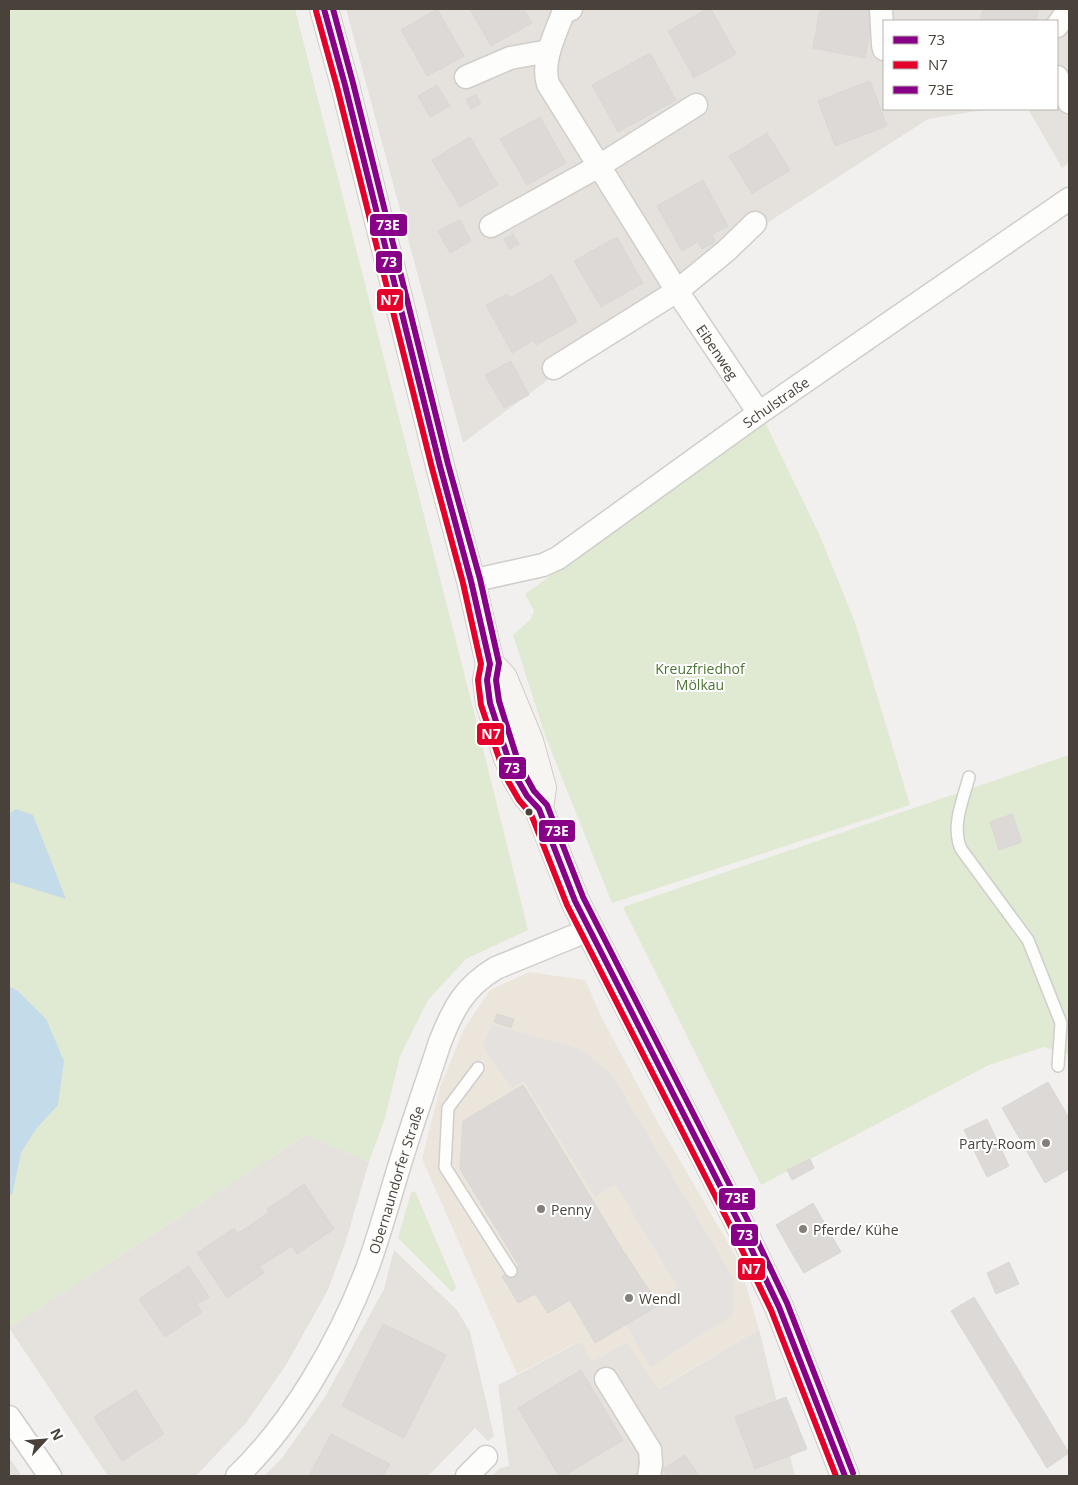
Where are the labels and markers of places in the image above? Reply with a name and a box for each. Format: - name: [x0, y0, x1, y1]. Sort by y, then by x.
- unlabelled marker: [524, 807, 534, 817]
- place label: Party-Room: [959, 1134, 1036, 1153]
- marker: Party-Room: [1040, 1137, 1052, 1149]
- place label: Penny: [551, 1200, 592, 1219]
- marker: Penny: [535, 1203, 547, 1215]
- place label: Pferde/ Kühe: [813, 1220, 899, 1239]
- marker: Pferde/ Kühe: [797, 1223, 809, 1235]
- place label: Wendl: [639, 1289, 680, 1308]
- marker: Wendl: [623, 1292, 635, 1304]

